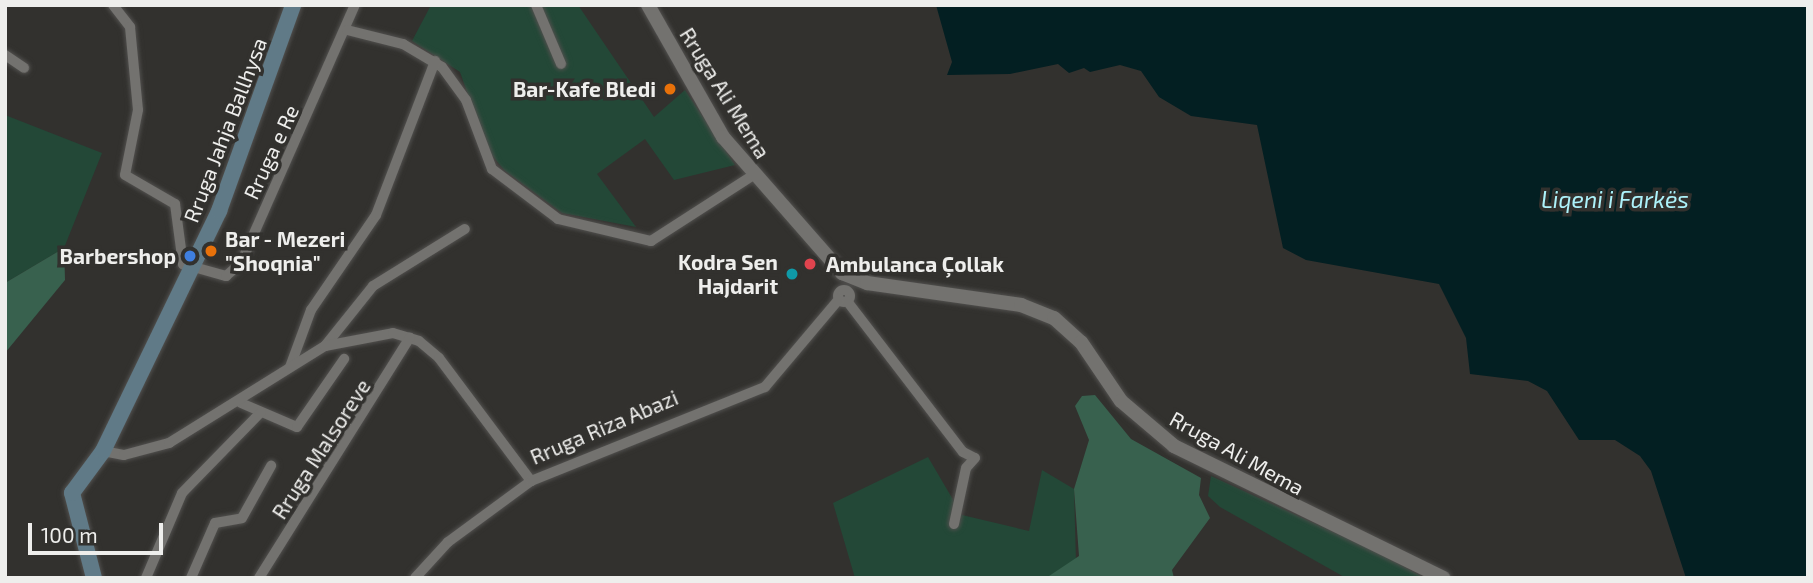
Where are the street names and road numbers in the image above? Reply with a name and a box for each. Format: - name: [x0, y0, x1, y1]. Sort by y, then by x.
- street label: Rruga Ali Mema: [675, 23, 775, 163]
- street label: Rruga Jahja Ballhysa: [178, 34, 272, 226]
- street label: Rruga e Re: [238, 101, 304, 203]
- street label: Rruga Malsoreve: [266, 374, 376, 524]
- street label: Rruga Riza Abazi: [526, 384, 682, 470]
- street label: Rruga Ali Mema: [1165, 406, 1309, 500]

